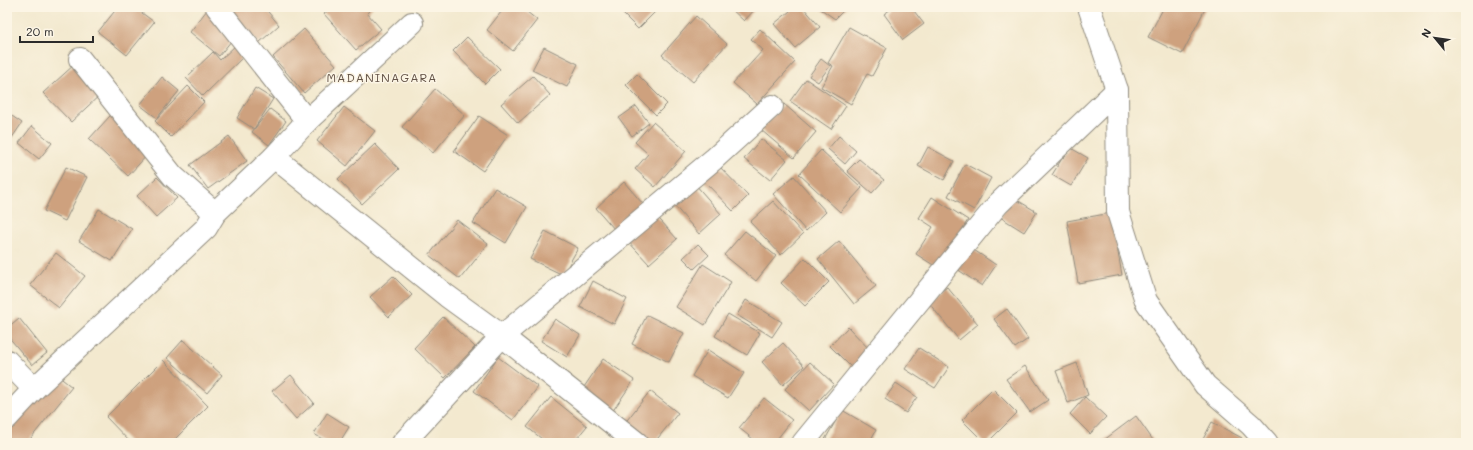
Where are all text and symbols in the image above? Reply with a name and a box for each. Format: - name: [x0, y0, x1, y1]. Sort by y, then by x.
- scale bar: [20, 18, 93, 44]
- north arrow: [1415, 18, 1455, 58]
- text: 20 m: [26, 23, 54, 39]
- text: N: [1417, 26, 1434, 40]
- district label: MADANINAGARA: [327, 69, 437, 85]

